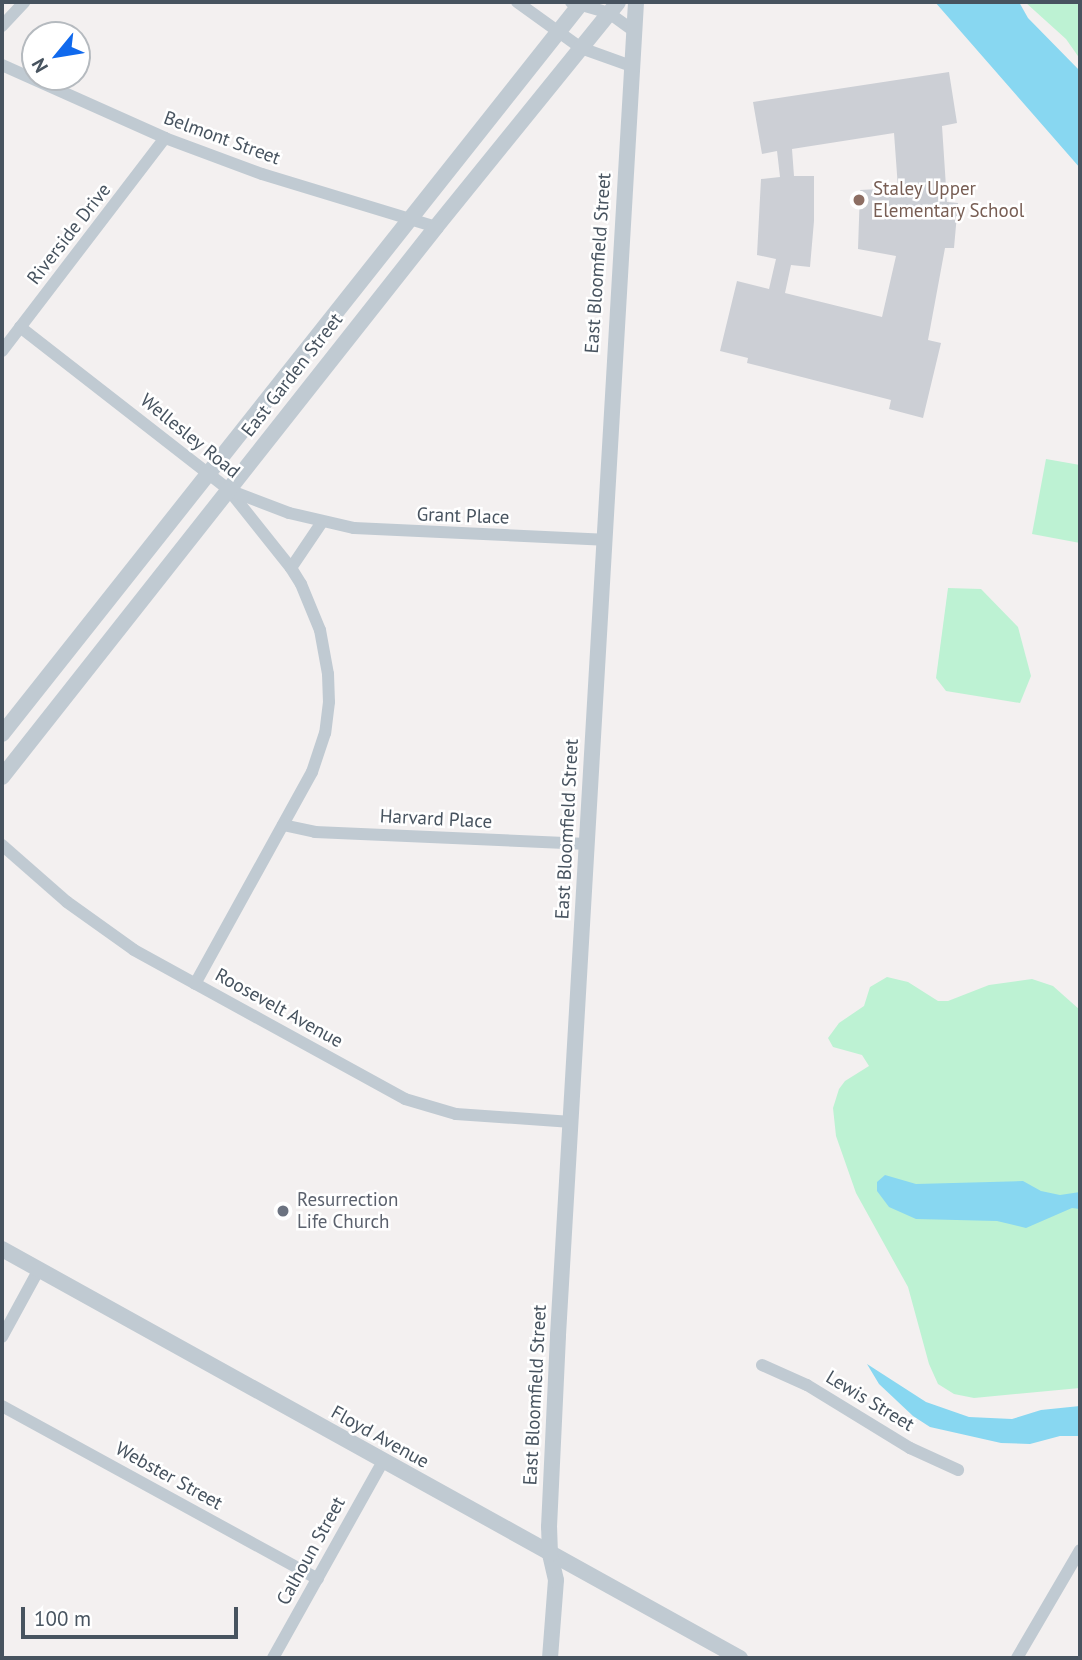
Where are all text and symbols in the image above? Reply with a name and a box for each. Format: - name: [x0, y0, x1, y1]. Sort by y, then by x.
- north arrow: [21, 21, 91, 91]
- text: N: [26, 54, 53, 77]
- street label: Belmont Street: [161, 106, 283, 170]
- street label: East Bloomfield Street: [580, 172, 616, 354]
- place label: Staley Upper Elementary School: [873, 178, 1025, 222]
- street label: Riverside Drive: [22, 179, 116, 289]
- marker: Staley Upper Elementary School: [851, 192, 867, 208]
- street label: East Garden Street: [237, 309, 347, 441]
- street label: Wellesley Road: [135, 389, 245, 483]
- street label: Grant Place: [416, 503, 510, 529]
- street label: East Bloomfield Street: [551, 738, 583, 920]
- street label: Harvard Place: [379, 805, 493, 833]
- street label: Roosevelt Avenue: [211, 963, 347, 1053]
- place label: Resurrection Life Church: [297, 1189, 398, 1233]
- marker: Resurrection Life Church: [275, 1203, 291, 1219]
- street label: East Bloomfield Street: [519, 1304, 551, 1486]
- street label: Lewis Street: [822, 1366, 918, 1436]
- street label: Floyd Avenue: [327, 1401, 433, 1473]
- street label: Webster Street: [112, 1437, 226, 1515]
- street label: Calhoun Street: [272, 1493, 350, 1609]
- scale bar: [24, 1594, 242, 1638]
- text: 100 m: [34, 1605, 91, 1632]

